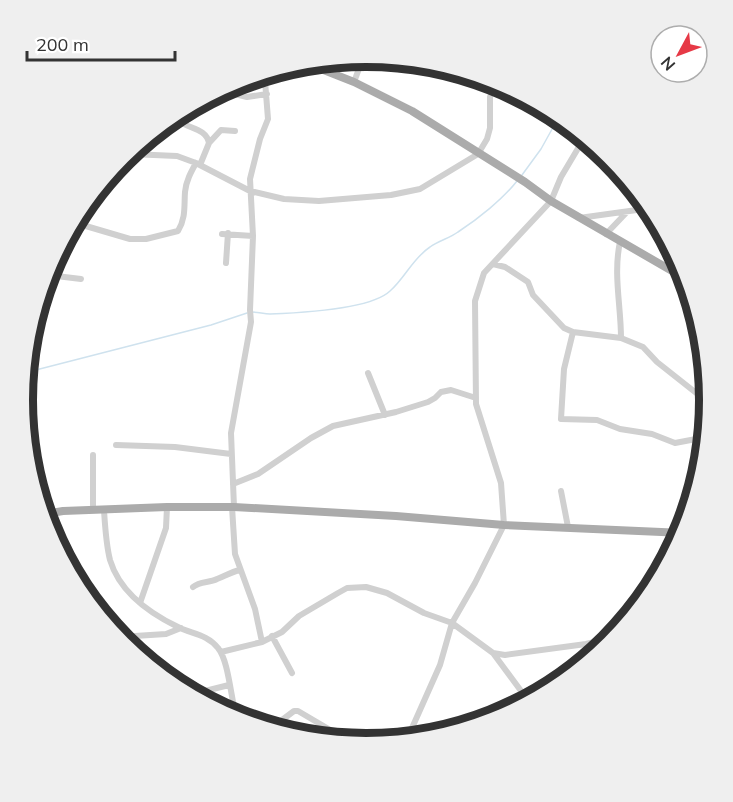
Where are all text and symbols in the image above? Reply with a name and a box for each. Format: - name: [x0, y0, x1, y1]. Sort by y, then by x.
- scale bar: [27, 24, 176, 62]
- north arrow: [649, 24, 709, 84]
- text: 200 m: [36, 33, 89, 56]
- text: N: [656, 53, 679, 75]

